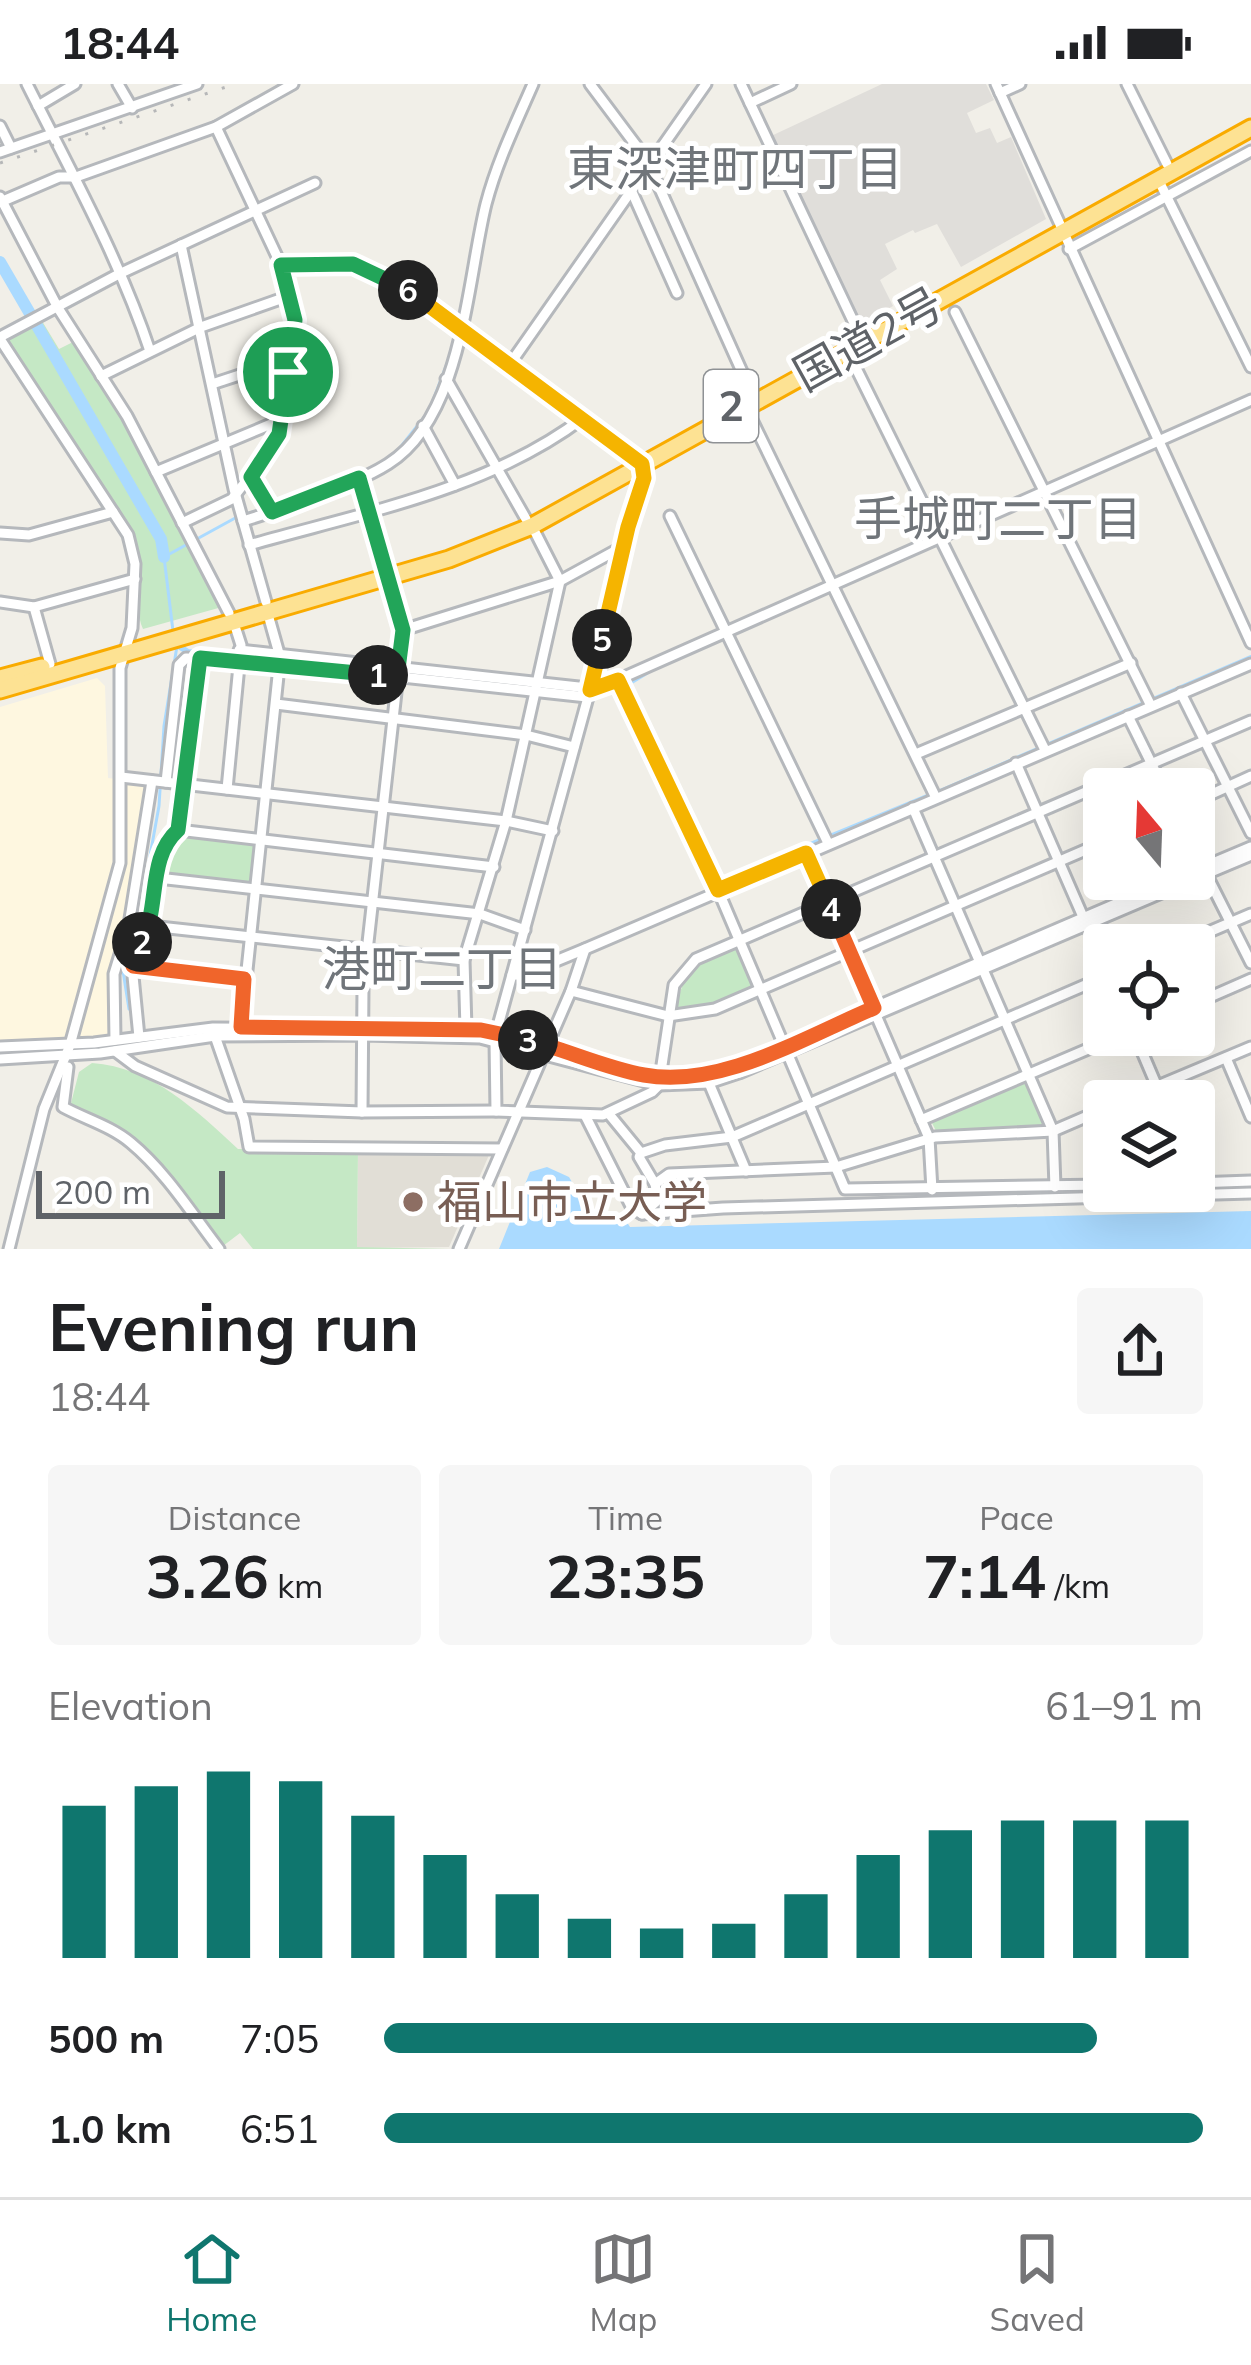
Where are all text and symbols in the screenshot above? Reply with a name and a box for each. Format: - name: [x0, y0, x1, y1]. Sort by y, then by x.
- text: 18:44: [60, 14, 179, 70]
- district label: 東深津町四丁目: [567, 138, 903, 198]
- pin: 6: [378, 260, 438, 320]
- text: 6: [398, 269, 418, 310]
- street label: 国道2号: [783, 274, 952, 402]
- pin: [237, 321, 339, 423]
- icon: arrive: [255, 339, 321, 405]
- road number: 2: [704, 370, 758, 442]
- district label: 手城町二丁目: [854, 488, 1142, 548]
- pin: 5: [572, 609, 632, 669]
- text: 5: [592, 618, 612, 659]
- pin: 1: [348, 645, 408, 705]
- text: 1: [368, 654, 388, 695]
- north arrow: [1083, 768, 1215, 900]
- map controls: [1083, 768, 1215, 1212]
- pin: 4: [801, 879, 861, 939]
- text: 4: [821, 888, 841, 929]
- pin: 2: [112, 912, 172, 972]
- text: 2: [132, 921, 152, 962]
- button: locate: [1083, 924, 1215, 1056]
- district label: 港町二丁目: [322, 938, 562, 998]
- pin: 3: [498, 1010, 558, 1070]
- text: 3: [518, 1019, 538, 1060]
- button: layers: [1083, 1080, 1215, 1212]
- scale bar: [36, 1165, 225, 1218]
- text: 200 m: [54, 1171, 151, 1212]
- place label: 福山市立大学: [437, 1173, 707, 1229]
- marker: 福山市立大学: [400, 1189, 426, 1215]
- text: Evening run: [48, 1285, 419, 1368]
- button: share: [1077, 1288, 1203, 1414]
- text: 18:44: [48, 1372, 151, 1421]
- text: Distance: [168, 1497, 301, 1538]
- text: Time: [588, 1497, 663, 1538]
- text: Pace: [979, 1497, 1054, 1538]
- text: 3.26: [146, 1538, 269, 1613]
- text: 23:35: [546, 1538, 705, 1613]
- text: 7:14: [923, 1538, 1046, 1613]
- text: km: [269, 1565, 323, 1606]
- text: /km: [1046, 1565, 1110, 1606]
- text: Elevation: [48, 1681, 213, 1730]
- text: 61–91 m: [1045, 1681, 1203, 1730]
- text: 500 m: [48, 2014, 164, 2063]
- text: 7:05: [240, 2014, 319, 2063]
- text: 1.0 km: [48, 2104, 172, 2153]
- text: 6:51: [240, 2104, 319, 2153]
- tab: Home: [166, 2226, 257, 2339]
- tab: Map: [589, 2226, 657, 2339]
- tab: Saved: [990, 2226, 1085, 2339]

